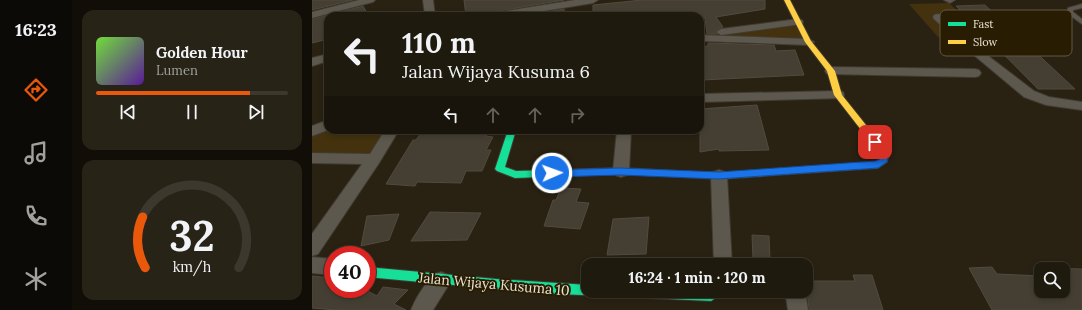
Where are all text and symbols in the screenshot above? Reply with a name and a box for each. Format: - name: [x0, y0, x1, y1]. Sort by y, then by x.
- legend: [940, 10, 1072, 56]
- text: Fast: [973, 17, 994, 31]
- text: 16:23: [15, 18, 57, 41]
- text: 110 m: [402, 25, 476, 61]
- icon: left: [336, 28, 388, 80]
- text: Slow: [973, 35, 998, 49]
- text: Golden Hour: [156, 43, 248, 62]
- text: Jalan Wijaya Kusuma 6: [402, 60, 590, 83]
- text: Lumen: [156, 62, 198, 79]
- icon: directions: [22, 76, 50, 104]
- icon: previous: [117, 101, 139, 123]
- icon: pause: [181, 101, 203, 123]
- icon: next: [245, 101, 267, 123]
- icon: left: [440, 104, 462, 126]
- icon: ahead: [482, 104, 504, 126]
- icon: ahead: [524, 104, 546, 126]
- icon: right: [566, 104, 588, 126]
- pin: [858, 125, 892, 159]
- icon: arrive: [864, 131, 886, 153]
- icon: music: [22, 139, 50, 167]
- position arrow: [531, 152, 573, 194]
- icon: phone: [22, 202, 50, 230]
- text: 32: [169, 209, 215, 262]
- speed limit sign: 40: [324, 246, 376, 298]
- text: km/h: [173, 258, 212, 277]
- map controls: [1034, 262, 1070, 298]
- button: search: [1034, 262, 1070, 298]
- icon: climate: [22, 265, 50, 293]
- street label: Jalan Wijaya Kusuma 10: [417, 268, 570, 300]
- text: 16:24 · 1 min · 120 m: [629, 268, 765, 287]

